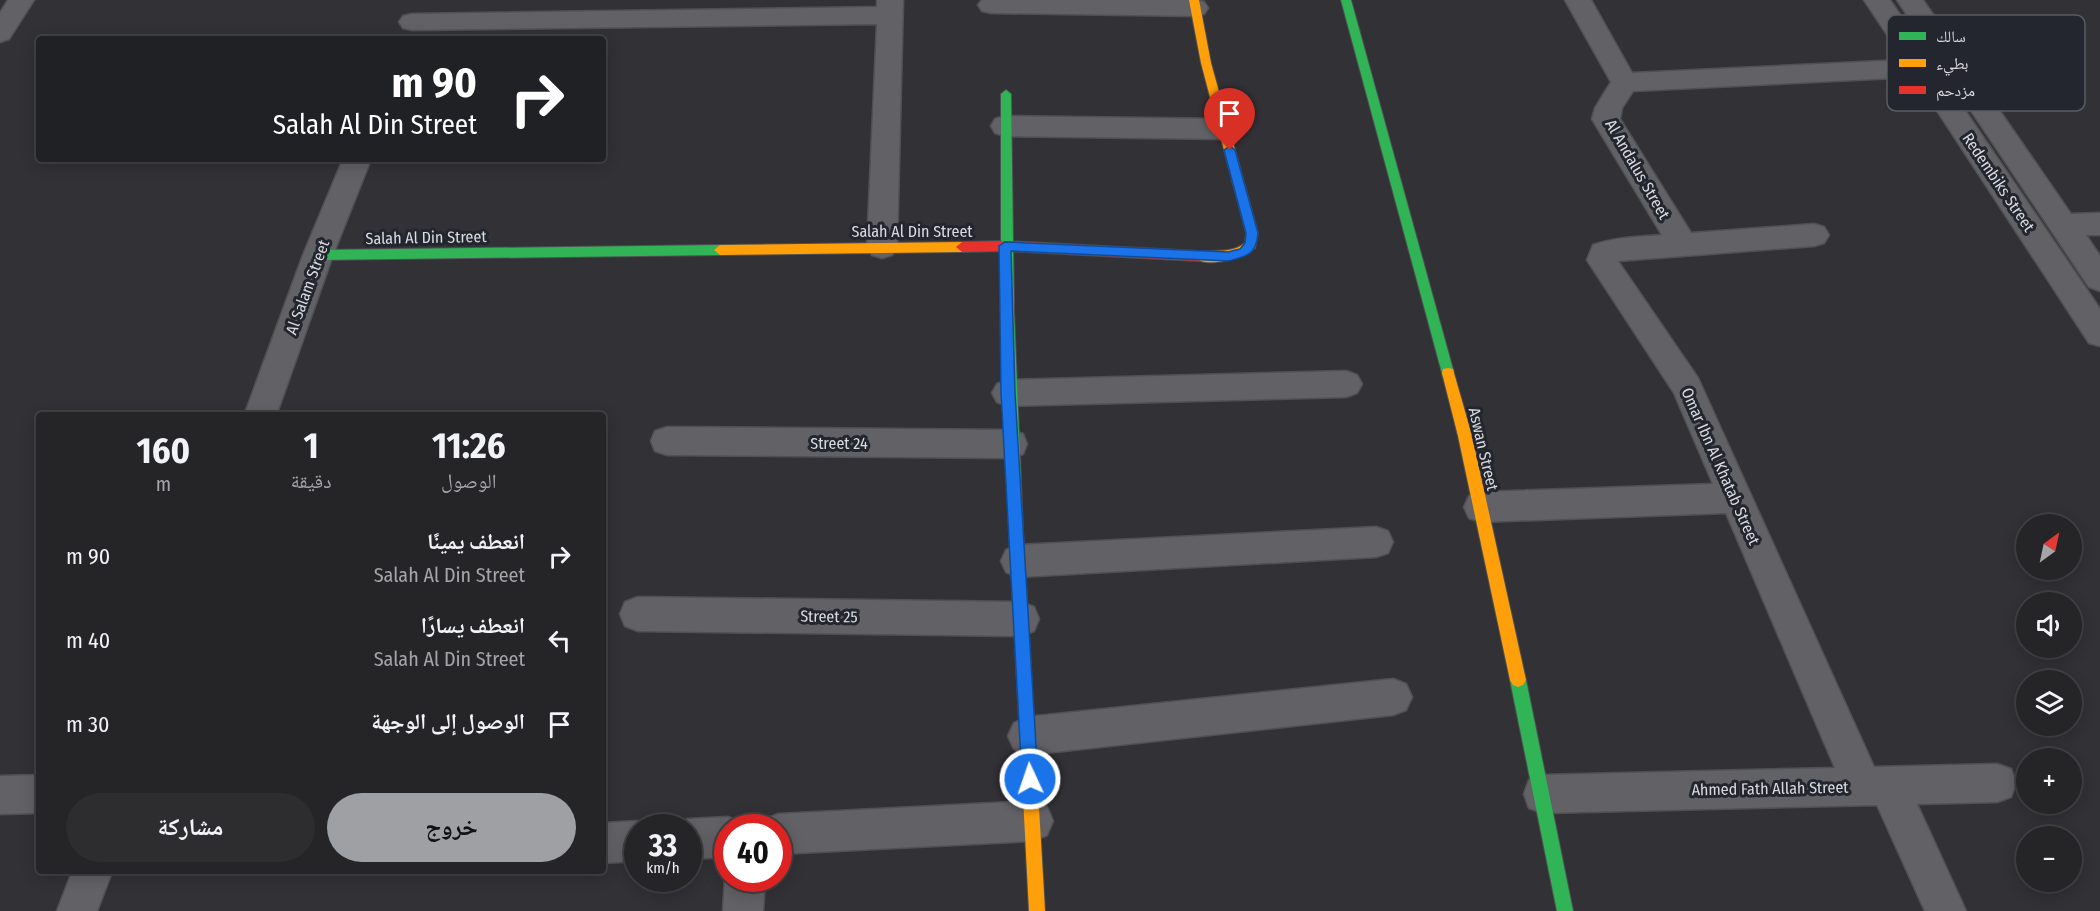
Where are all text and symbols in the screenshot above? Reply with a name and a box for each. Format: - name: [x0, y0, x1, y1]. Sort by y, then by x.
- legend: [1887, 15, 2085, 111]
- text: سالك: [1936, 27, 1966, 46]
- text: بطيء: [1936, 54, 1968, 76]
- text: 90 m: [392, 58, 477, 108]
- icon: right: [498, 60, 576, 138]
- text: مزدحم: [1936, 81, 1975, 101]
- pin: [1204, 88, 1255, 150]
- icon: arrive: [1213, 97, 1246, 130]
- text: Salah Al Din Street: [273, 109, 477, 141]
- street label: Al Andalus Street: [1601, 116, 1674, 223]
- street label: Redembiks Street: [1959, 129, 2039, 236]
- street label: Salah Al Din Street: [851, 222, 973, 241]
- street label: Salah Al Din Street: [365, 227, 487, 248]
- street label: Al Salam Street: [282, 236, 334, 337]
- street label: Omar Ibn Al Khatab Street: [1677, 385, 1764, 548]
- street label: Aswan Street: [1465, 406, 1502, 493]
- text: 1: [303, 424, 319, 468]
- text: 11:26: [432, 424, 506, 468]
- text: 160: [137, 429, 190, 473]
- street label: Street 24: [810, 434, 868, 453]
- text: دقيقة: [291, 469, 331, 493]
- text: الوصول: [441, 469, 496, 493]
- text: m: [156, 472, 171, 496]
- north arrow: [2016, 514, 2082, 580]
- map controls: [2016, 514, 2082, 892]
- text: انعطف يمينًا: [427, 528, 525, 555]
- icon: right: [543, 540, 576, 573]
- text: 90 m: [66, 543, 110, 570]
- text: Salah Al Din Street: [374, 563, 525, 587]
- button: sound: [2016, 592, 2082, 658]
- street label: Street 25: [800, 606, 858, 627]
- text: انعطف يسارًا: [421, 612, 525, 639]
- icon: left: [543, 624, 576, 657]
- text: 40 m: [66, 627, 110, 654]
- text: Salah Al Din Street: [374, 647, 525, 671]
- button: layers: [2016, 670, 2082, 736]
- text: الوصول إلى الوجهة: [371, 708, 525, 735]
- icon: arrive: [543, 708, 576, 741]
- text: 30 m: [66, 711, 109, 738]
- position arrow: [998, 747, 1062, 811]
- button: +: [2016, 748, 2082, 814]
- street label: Ahmed Fath Allah Street: [1691, 778, 1849, 799]
- button: مشاركة: [66, 793, 315, 862]
- button: خروج: [327, 793, 576, 862]
- speed limit sign: 40: [714, 814, 792, 892]
- button: −: [2016, 826, 2082, 892]
- text: 33: [649, 828, 677, 864]
- text: km/h: [646, 859, 680, 877]

